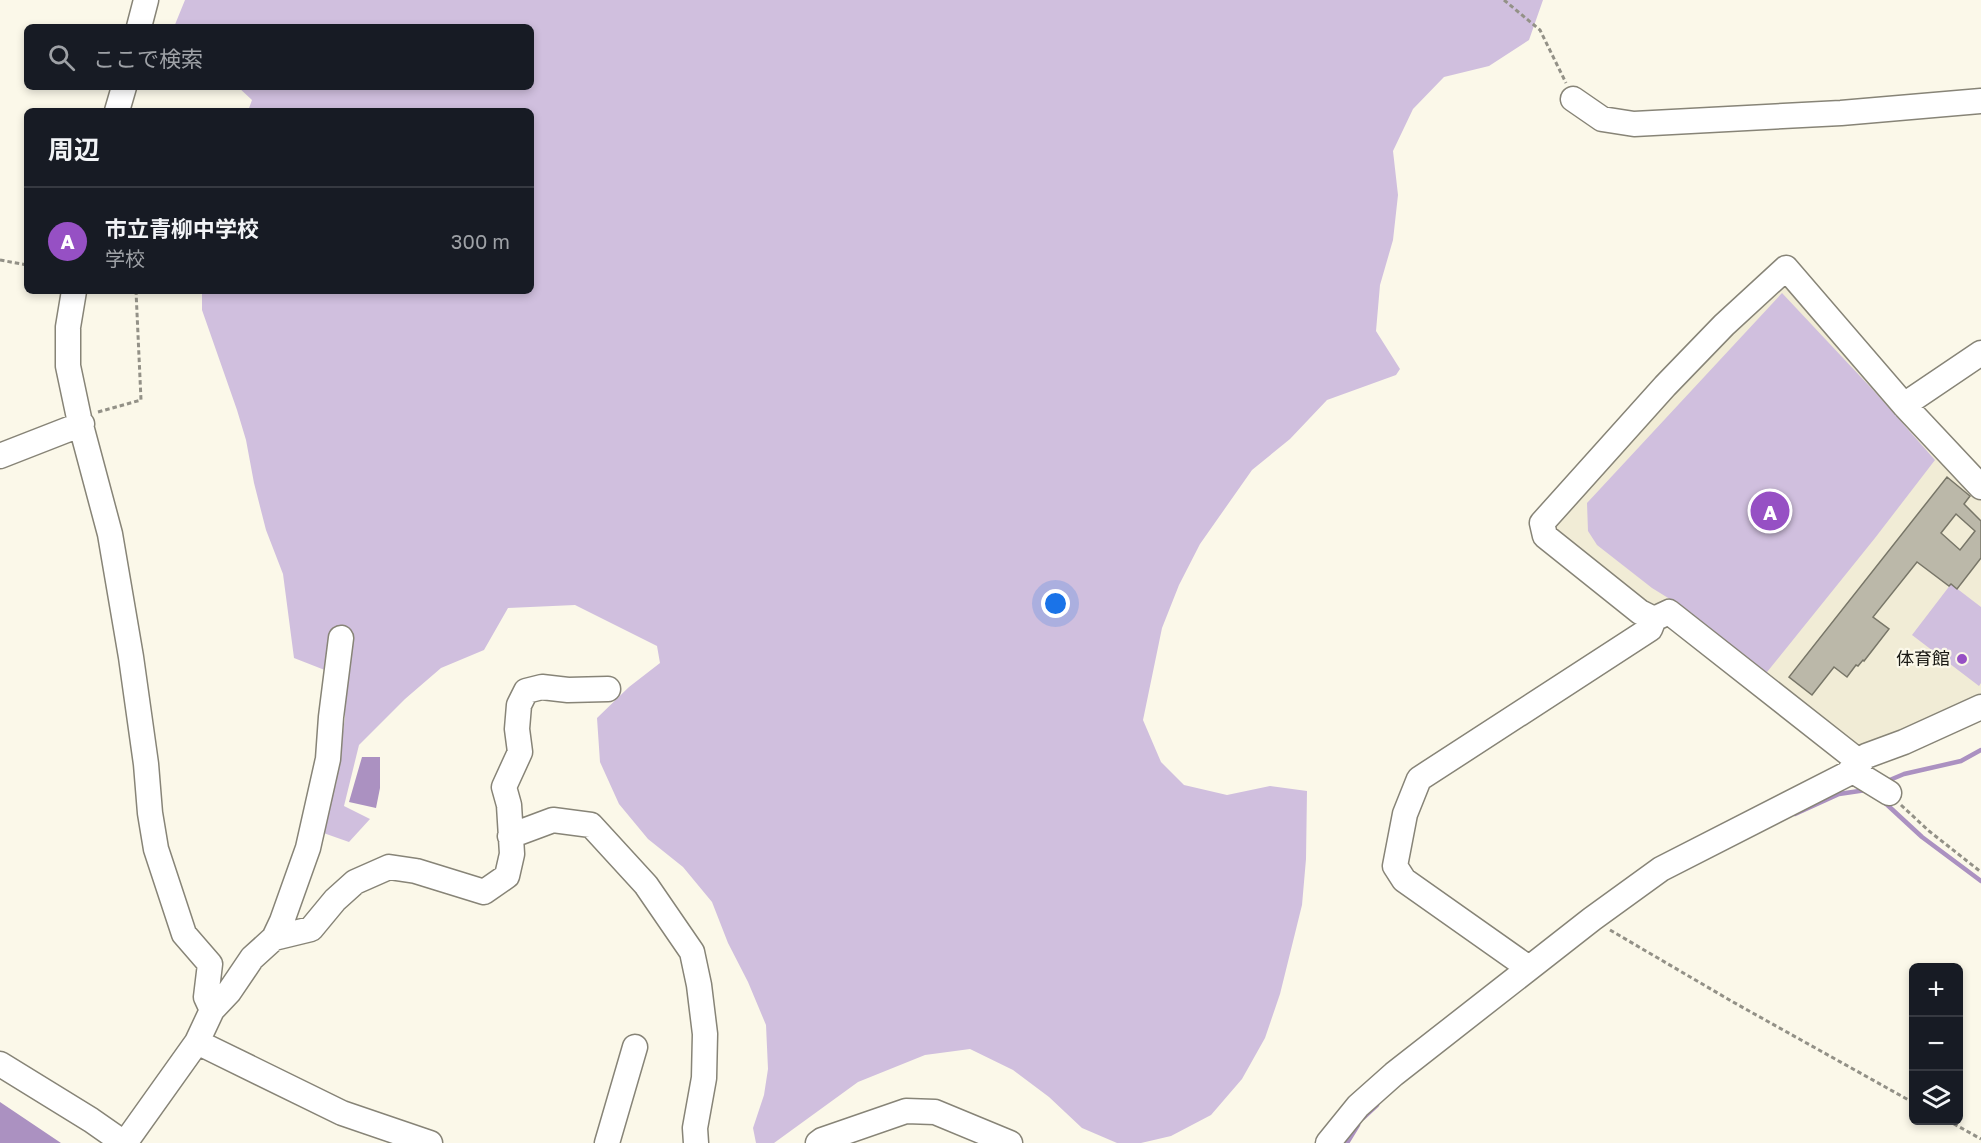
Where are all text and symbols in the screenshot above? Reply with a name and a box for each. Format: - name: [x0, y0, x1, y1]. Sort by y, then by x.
- search box: [24, 24, 534, 90]
- icon: search: [45, 41, 78, 74]
- text: ここで検索: [93, 45, 203, 72]
- text: 周辺: [48, 134, 100, 165]
- text: 市立青柳中学校: [105, 215, 259, 242]
- text: A: [60, 229, 75, 253]
- text: 300 m: [451, 229, 510, 253]
- text: 学校: [105, 246, 145, 270]
- pin: A: [1750, 488, 1790, 534]
- your location: [1041, 589, 1070, 618]
- place label: 体育館: [1896, 647, 1950, 669]
- marker: 体育館: [1955, 652, 1969, 666]
- map controls: [1909, 963, 1963, 1125]
- button: +: [1909, 963, 1963, 1017]
- button: −: [1909, 1017, 1963, 1071]
- button: layers: [1909, 1071, 1963, 1125]

